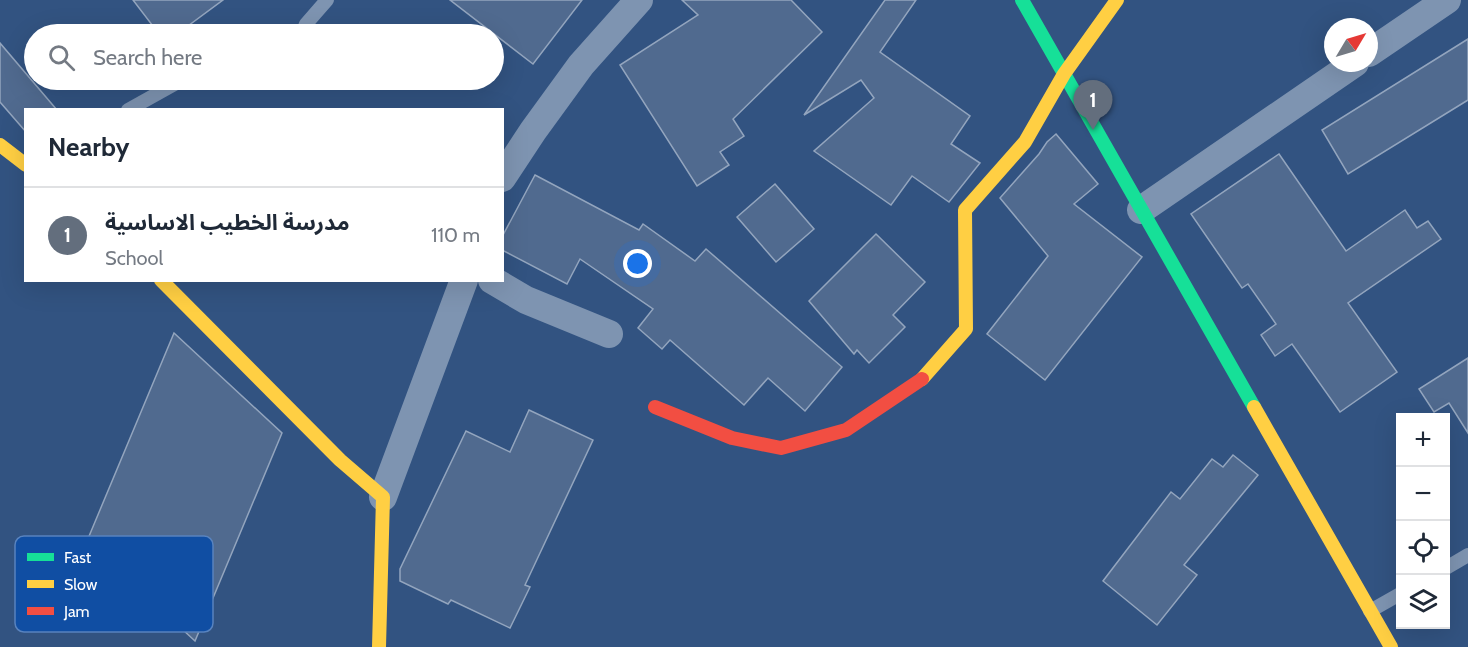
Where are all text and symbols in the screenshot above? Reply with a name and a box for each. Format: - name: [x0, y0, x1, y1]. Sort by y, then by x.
- north arrow: [1324, 18, 1378, 72]
- search box: [24, 24, 504, 90]
- icon: search: [45, 41, 78, 74]
- text: Search here: [93, 44, 202, 71]
- pin: 1: [1074, 80, 1112, 130]
- text: Nearby: [48, 131, 129, 163]
- text: مدرسة الخطيب الاساسية: [105, 209, 350, 236]
- text: 1: [64, 223, 71, 247]
- text: 110 m: [431, 223, 480, 247]
- text: School: [105, 246, 163, 270]
- your location: [623, 249, 652, 278]
- map controls: [1396, 413, 1450, 629]
- button: +: [1396, 413, 1450, 467]
- button: −: [1396, 467, 1450, 521]
- button: locate: [1396, 521, 1450, 575]
- legend: [15, 536, 213, 632]
- text: Fast: [64, 548, 92, 567]
- text: Slow: [64, 575, 98, 594]
- button: layers: [1396, 575, 1450, 629]
- text: Jam: [63, 602, 90, 621]

